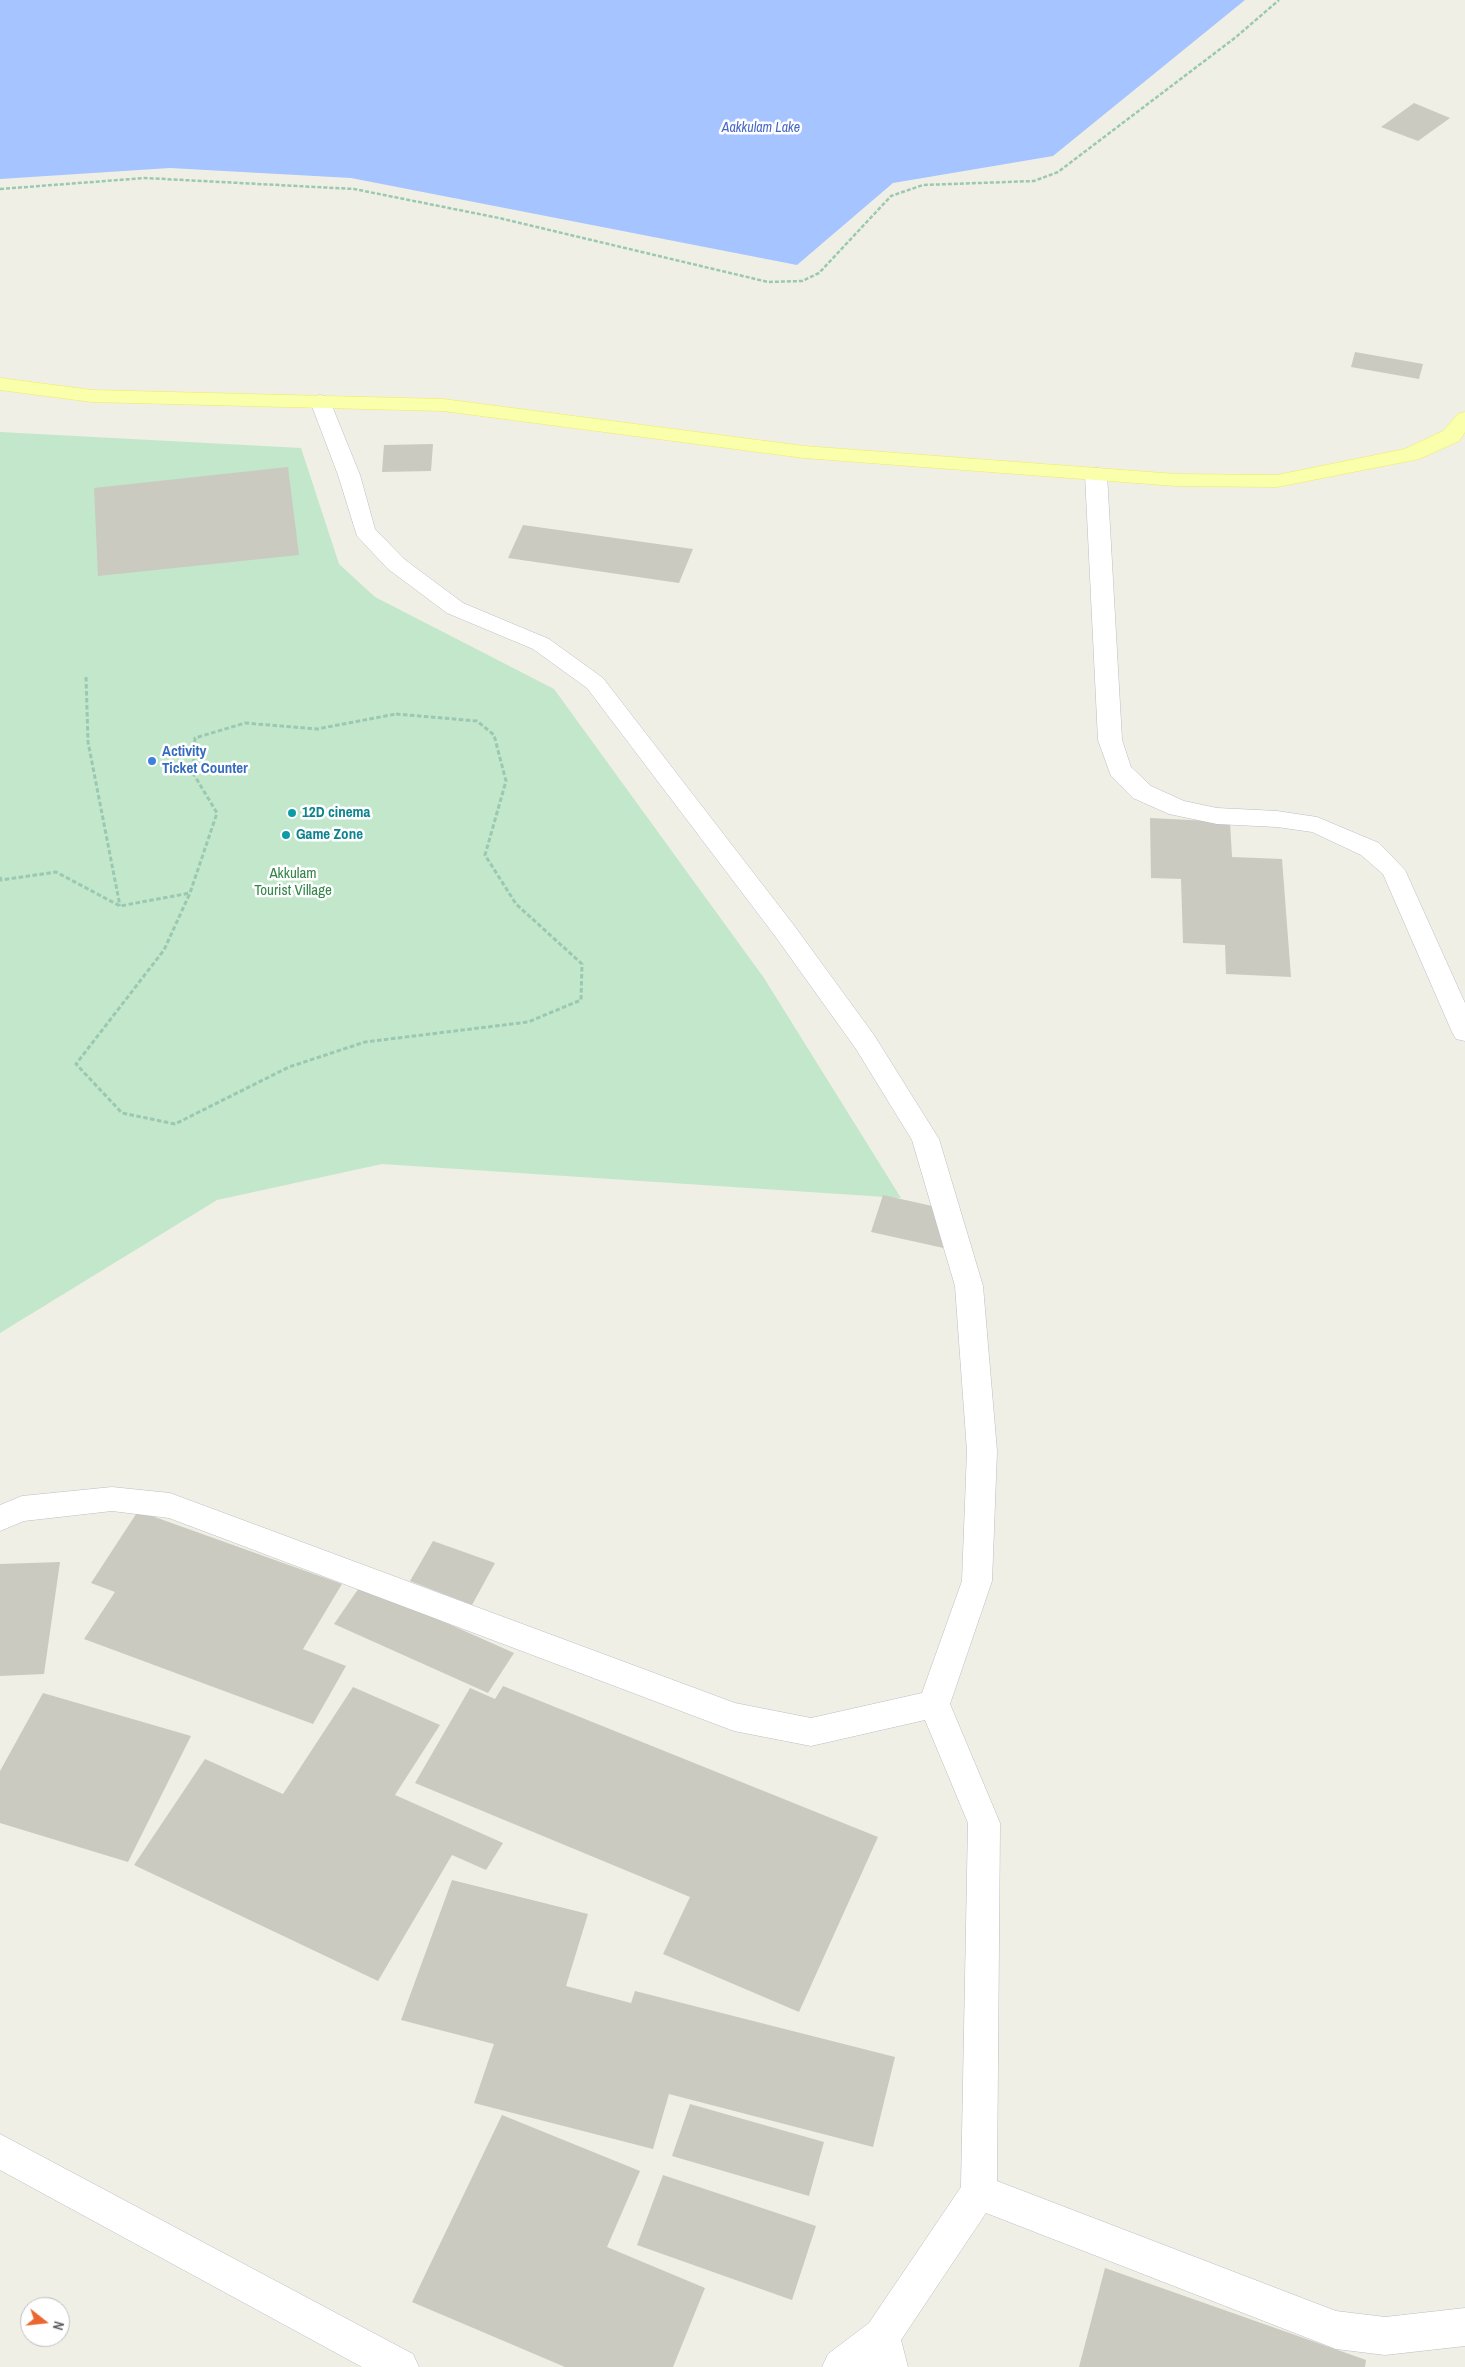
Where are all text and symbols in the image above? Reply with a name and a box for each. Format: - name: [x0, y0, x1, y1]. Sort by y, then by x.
- water label: Aakkulam Lake: [722, 120, 800, 136]
- place label: Activity Ticket Counter: [162, 743, 248, 778]
- marker: Activity Ticket Counter: [146, 755, 158, 767]
- place label: 12D cinema: [302, 804, 370, 822]
- marker: 12D cinema: [286, 807, 298, 819]
- place label: Game Zone: [296, 826, 363, 844]
- marker: Game Zone: [280, 829, 292, 841]
- park label: Akkulam Tourist Village: [254, 865, 332, 900]
- north arrow: [20, 2297, 70, 2347]
- text: N: [49, 2319, 68, 2332]

